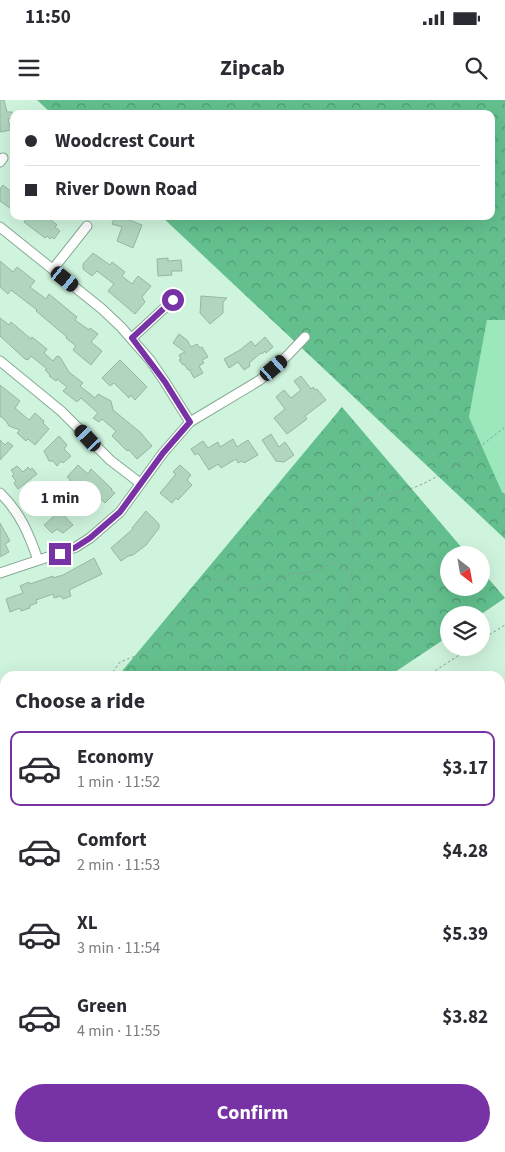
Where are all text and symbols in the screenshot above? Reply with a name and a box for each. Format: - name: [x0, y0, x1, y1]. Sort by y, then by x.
- text: 11:50: [25, 4, 71, 31]
- text: Zipcab: [220, 52, 285, 84]
- icon: menu: [15, 54, 43, 82]
- icon: search: [462, 54, 490, 82]
- text: Woodcrest Court: [55, 128, 195, 155]
- text: River Down Road: [55, 176, 197, 203]
- car: [48, 264, 81, 294]
- route start: [162, 289, 184, 311]
- car: [257, 352, 290, 384]
- car: [72, 422, 103, 454]
- callout: 1 min: [19, 482, 101, 516]
- text: 1 min: [41, 487, 79, 509]
- route end: [49, 543, 71, 565]
- north arrow: [440, 546, 490, 596]
- map controls: [440, 546, 490, 656]
- button: layers: [440, 606, 490, 656]
- text: Choose a ride: [15, 685, 145, 717]
- text: Economy: [77, 744, 154, 771]
- icon: car: [17, 746, 62, 791]
- text: $3.17: [442, 755, 488, 782]
- text: 1 min · 11:52: [77, 771, 160, 793]
- text: Comfort: [77, 827, 147, 854]
- icon: car: [17, 829, 62, 874]
- text: $4.28: [442, 838, 488, 865]
- text: 2 min · 11:53: [77, 854, 160, 876]
- text: XL: [77, 910, 98, 937]
- icon: car: [17, 912, 62, 957]
- text: $5.39: [442, 921, 488, 948]
- text: 3 min · 11:54: [77, 937, 160, 959]
- text: Green: [77, 993, 127, 1020]
- icon: car: [17, 995, 62, 1040]
- text: $3.82: [442, 1004, 488, 1031]
- text: 4 min · 11:55: [77, 1020, 160, 1042]
- button: Confirm: [15, 1084, 490, 1142]

